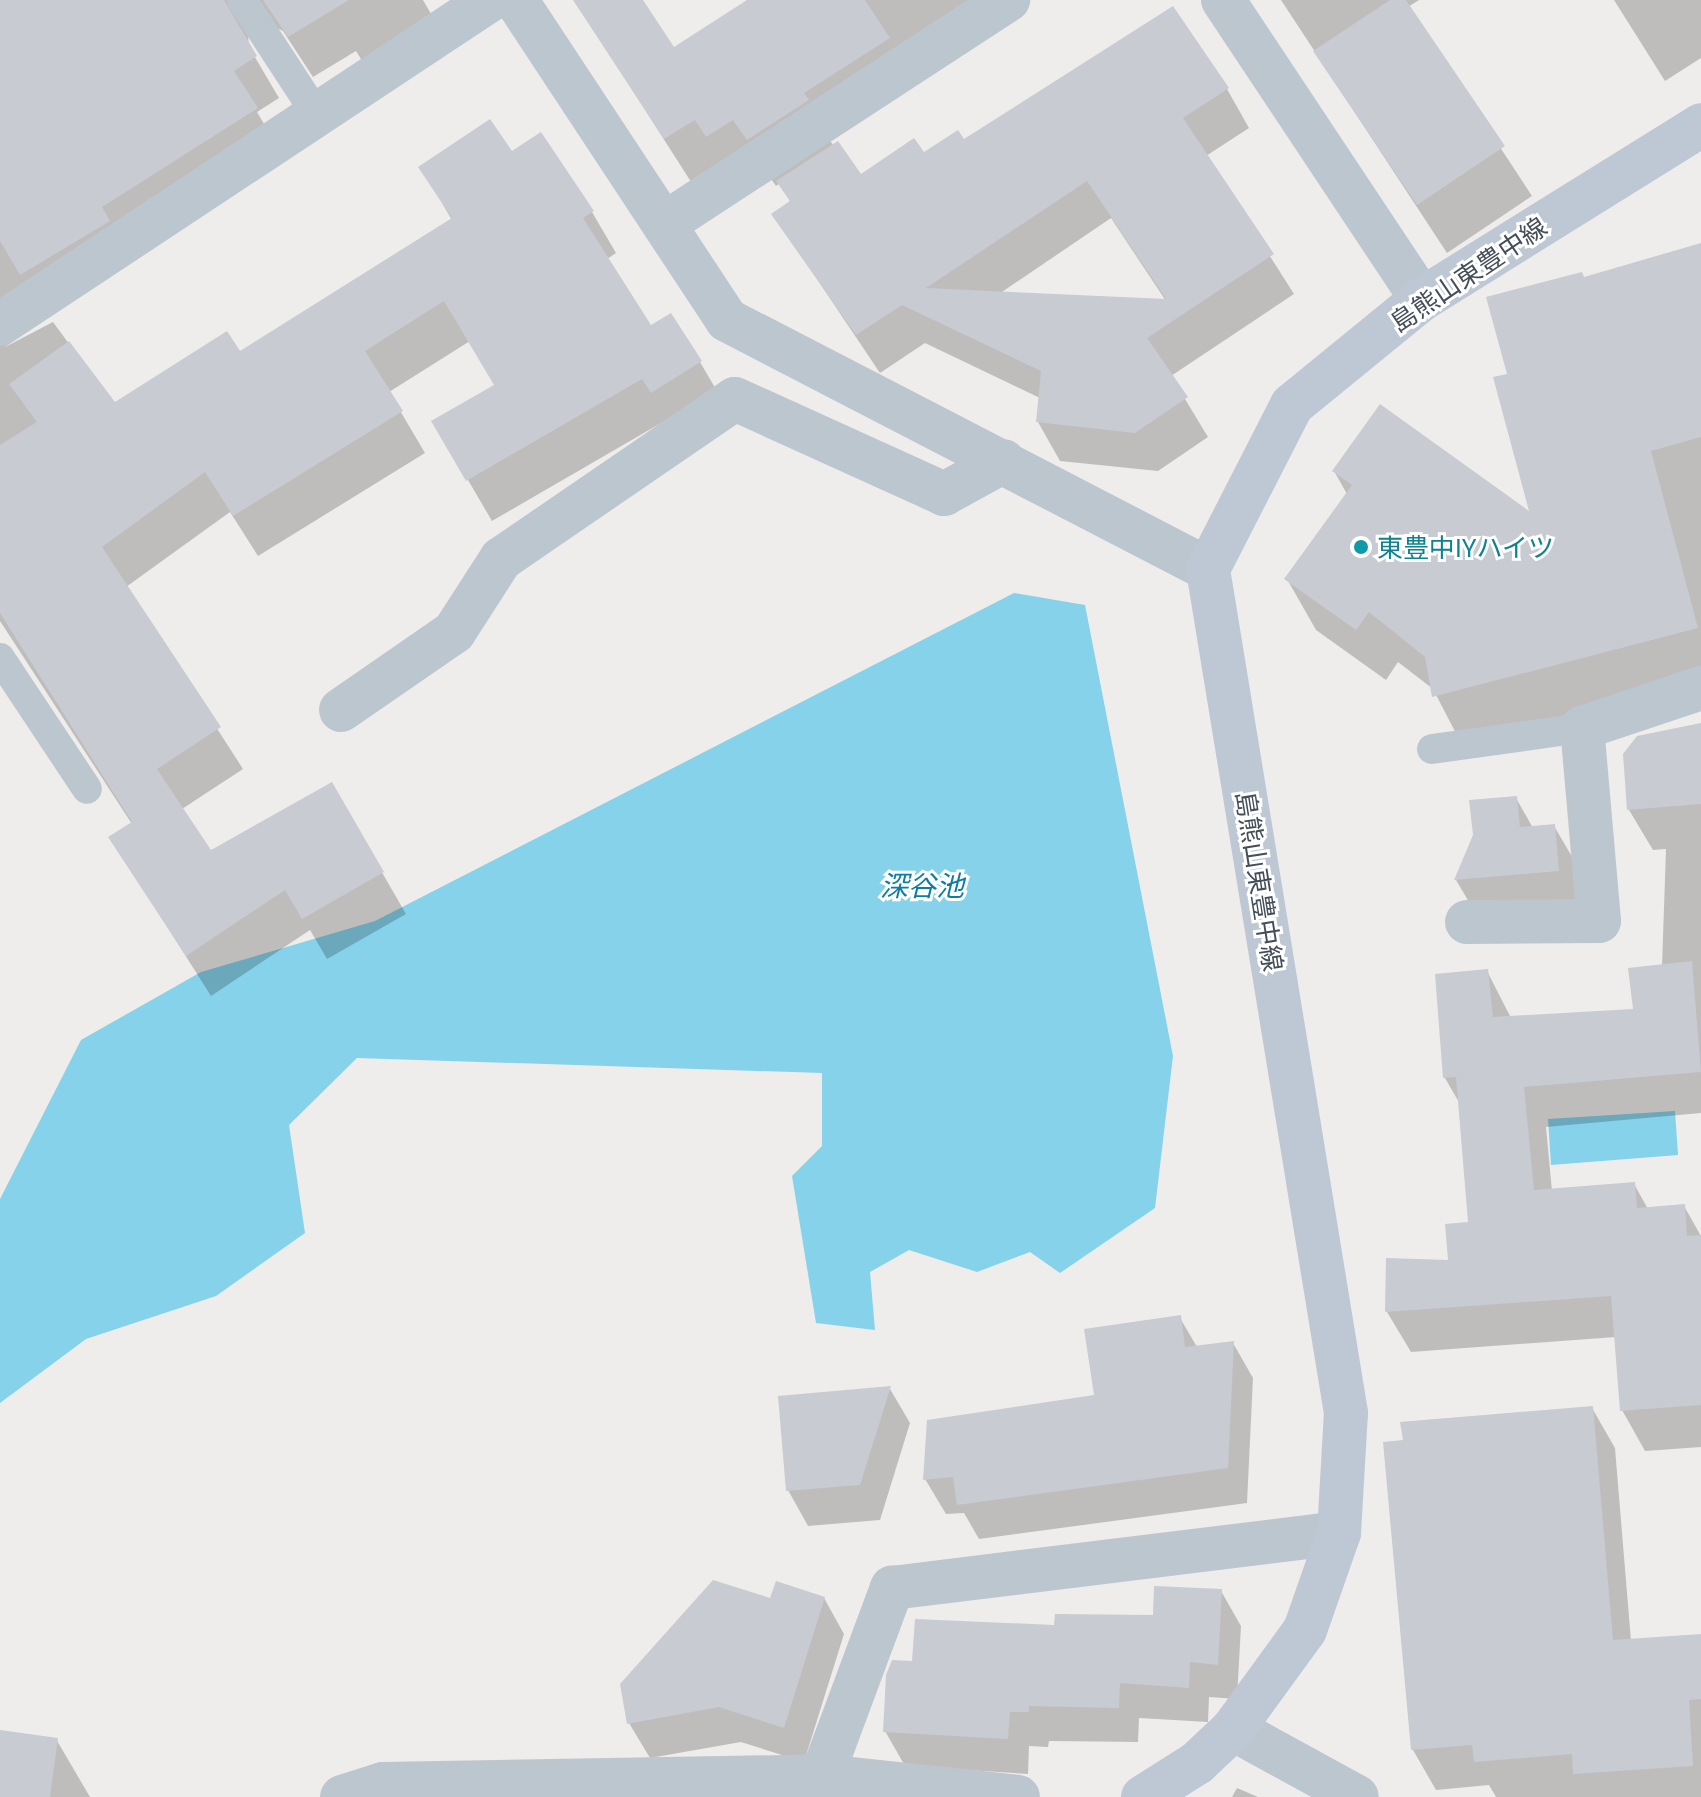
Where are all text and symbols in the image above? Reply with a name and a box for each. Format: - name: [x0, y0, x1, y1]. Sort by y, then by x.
- street label: 島熊山東豊中線: [1384, 210, 1552, 338]
- place label: 東豊中IYハイツ: [1377, 531, 1555, 563]
- marker: 東豊中IYハイツ: [1352, 538, 1370, 556]
- street label: 島熊山東豊中線: [1230, 789, 1290, 973]
- water label: 深谷池: [880, 868, 964, 902]

